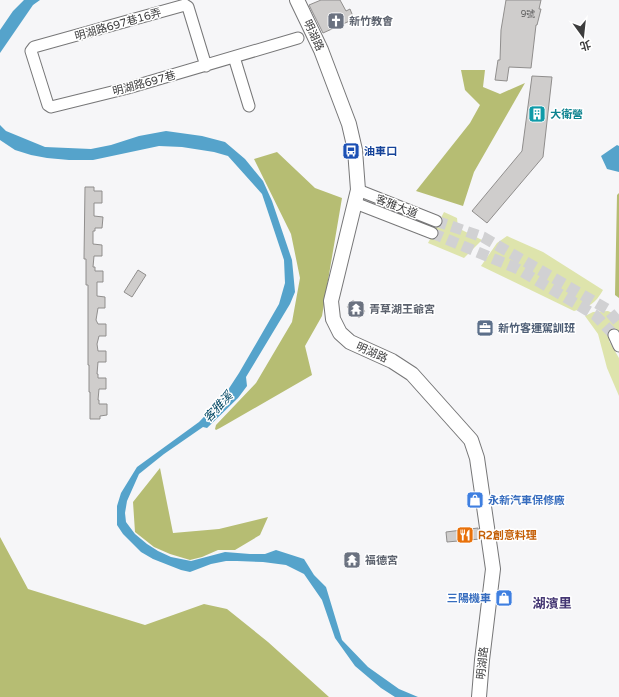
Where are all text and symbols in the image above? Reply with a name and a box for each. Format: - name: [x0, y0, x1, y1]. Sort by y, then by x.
- street label: 明湖路697巷16弄: [73, 6, 163, 43]
- house number: 9號: [521, 9, 535, 20]
- church icon: 新竹教會: [326, 11, 346, 31]
- place label: 新竹教會: [349, 15, 393, 28]
- north arrow: [563, 16, 603, 56]
- street label: 明湖路: [301, 18, 326, 53]
- text: 北: [578, 37, 592, 53]
- street label: 明湖路697巷: [111, 69, 177, 98]
- building icon: 大衛營: [527, 104, 547, 124]
- place label: 大衛營: [550, 108, 583, 121]
- bus stop icon: 油車口: [341, 141, 361, 161]
- place label: 油車口: [364, 145, 397, 158]
- street label: 客雅大道: [374, 193, 420, 220]
- temple icon: 青草湖王爺宮: [346, 299, 366, 319]
- place label: 青草湖王爺宮: [369, 303, 435, 316]
- office icon: 新竹客運駕訓班: [475, 318, 495, 338]
- place label: 新竹客運駕訓班: [498, 322, 575, 335]
- street label: 明湖路: [354, 340, 390, 365]
- water label: 客雅溪: [201, 388, 237, 425]
- shop icon: 永新汽車保修廠: [465, 490, 485, 510]
- place label: 永新汽車保修廠: [488, 494, 565, 507]
- restaurant icon: R2創意料理: [455, 525, 475, 545]
- place label: R2創意料理: [478, 529, 537, 542]
- temple icon: 福德宮: [342, 550, 362, 570]
- place label: 福德宮: [365, 554, 398, 567]
- shop icon: 三陽機車: [494, 588, 514, 608]
- place label: 三陽機車: [447, 592, 491, 605]
- district label: 湖濱里: [532, 596, 572, 612]
- street label: 明湖路: [474, 646, 491, 680]

